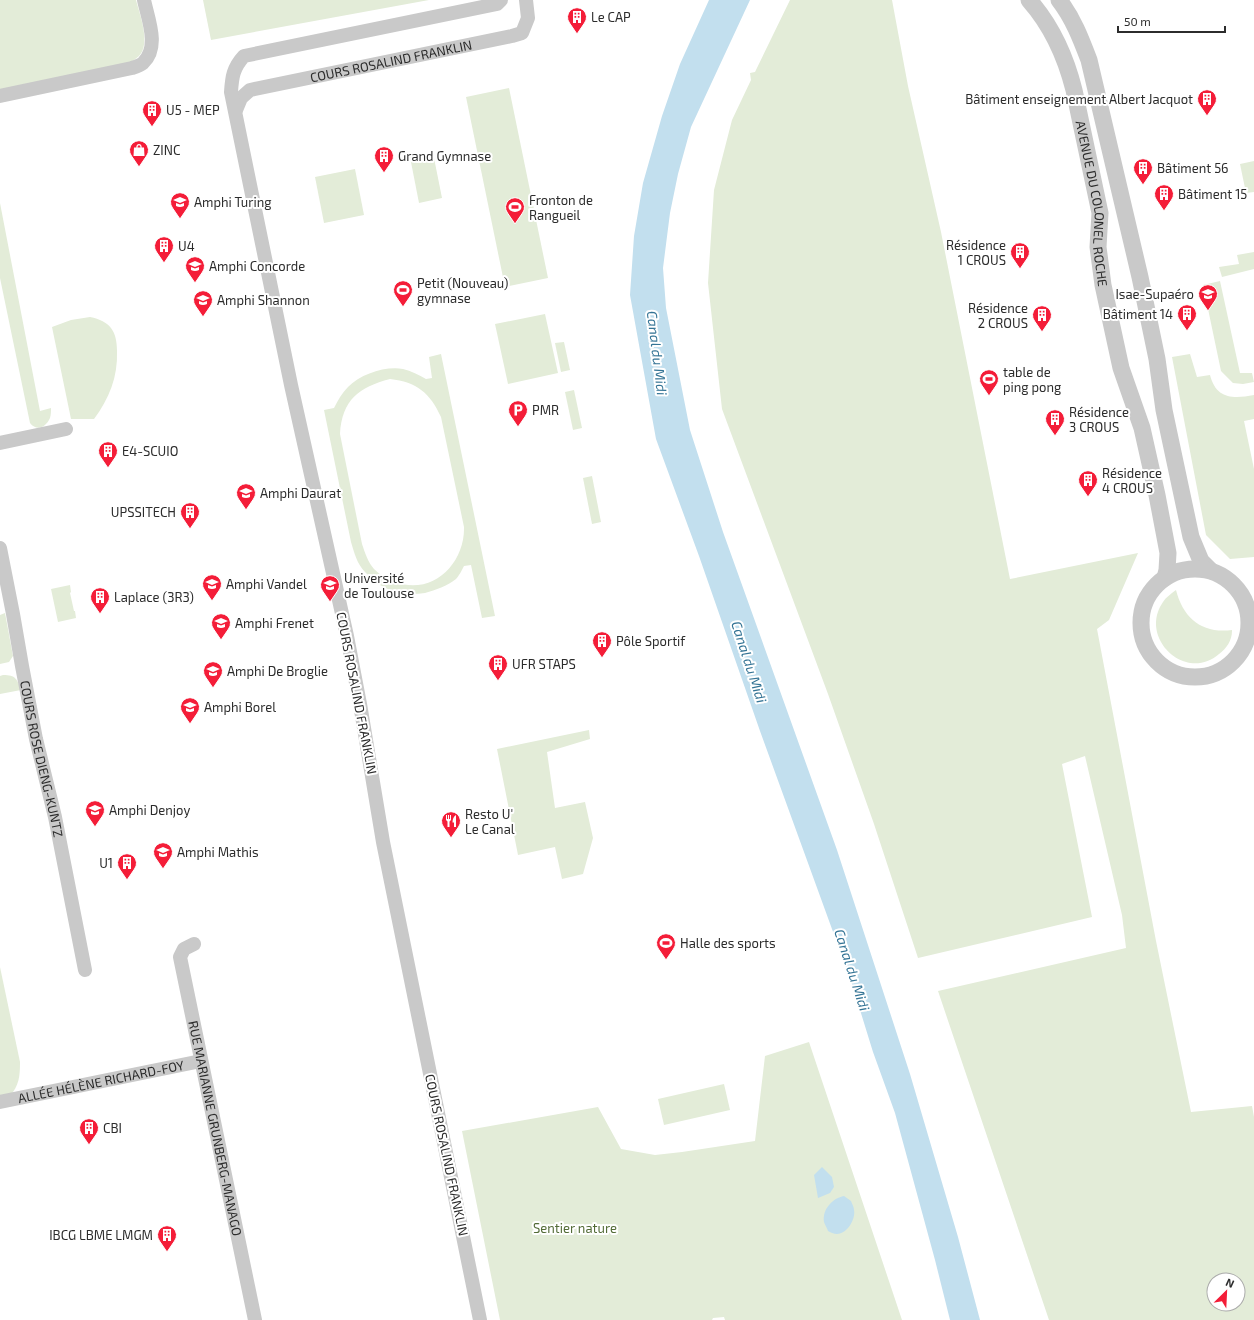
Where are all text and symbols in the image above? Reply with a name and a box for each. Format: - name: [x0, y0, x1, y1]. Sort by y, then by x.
- building icon: Le CAP: [566, 6, 588, 34]
- scale bar: [1118, 8, 1225, 34]
- place label: Le CAP: [591, 9, 631, 25]
- text: 50 m: [1124, 14, 1151, 28]
- street label: COURS ROSALIND FRANKLIN: [309, 36, 473, 85]
- building icon: Bâtiment enseignement Albert Jacquot: [1196, 88, 1218, 116]
- place label: Bâtiment enseignement Albert Jacquot: [965, 91, 1193, 107]
- building icon: U5 - MEP: [141, 99, 163, 127]
- place label: U5 - MEP: [166, 102, 220, 118]
- street label: AVENUE DU COLONEL ROCHE: [1073, 119, 1111, 287]
- shop icon: ZINC: [128, 139, 150, 167]
- place label: ZINC: [153, 142, 180, 158]
- building icon: Grand Gymnase: [373, 145, 395, 173]
- place label: Grand Gymnase: [398, 148, 491, 164]
- building icon: Bâtiment 56: [1132, 157, 1154, 185]
- place label: Bâtiment 56: [1157, 160, 1229, 176]
- building icon: Bâtiment 15: [1153, 183, 1175, 211]
- place label: Bâtiment 15: [1178, 186, 1247, 202]
- school or university icon: Amphi Turing: [169, 191, 191, 219]
- place label: Fronton de Rangueil: [529, 192, 593, 223]
- place label: Amphi Turing: [194, 194, 271, 210]
- sports icon: Fronton de Rangueil: [504, 196, 526, 224]
- building icon: U4: [153, 235, 175, 263]
- place label: Résidence 1 CROUS: [946, 237, 1006, 268]
- place label: U4: [178, 238, 195, 254]
- building icon: Résidence 1 CROUS: [1009, 241, 1031, 269]
- school or university icon: Amphi Concorde: [184, 255, 206, 283]
- place label: Amphi Concorde: [209, 258, 305, 274]
- place label: Petit (Nouveau) gymnase: [417, 275, 508, 306]
- sports icon: Petit (Nouveau) gymnase: [392, 279, 414, 307]
- school or university icon: Isae-Supaéro: [1197, 283, 1219, 311]
- place label: Isae-Supaéro: [1115, 286, 1194, 302]
- school or university icon: Amphi Shannon: [192, 289, 214, 317]
- place label: Amphi Shannon: [217, 292, 310, 308]
- place label: Résidence 2 CROUS: [968, 300, 1028, 331]
- building icon: Bâtiment 14: [1176, 303, 1198, 331]
- building icon: Résidence 2 CROUS: [1031, 304, 1053, 332]
- place label: Bâtiment 14: [1103, 306, 1173, 322]
- water label: Canal du Midi: [644, 310, 671, 397]
- place label: table de ping pong: [1003, 364, 1061, 395]
- sports icon: table de ping pong: [978, 368, 1000, 396]
- parking icon: PMR: [507, 399, 529, 427]
- place label: PMR: [532, 402, 559, 418]
- place label: Résidence 3 CROUS: [1069, 404, 1129, 435]
- building icon: Résidence 3 CROUS: [1044, 408, 1066, 436]
- building icon: E4-SCUIO: [97, 440, 119, 468]
- place label: E4-SCUIO: [122, 443, 178, 459]
- place label: Résidence 4 CROUS: [1102, 465, 1162, 496]
- building icon: Résidence 4 CROUS: [1077, 469, 1099, 497]
- school or university icon: Amphi Daurat: [235, 482, 257, 510]
- place label: Amphi Daurat: [260, 485, 341, 501]
- building icon: UPSSITECH: [179, 501, 201, 529]
- place label: UPSSITECH: [111, 504, 176, 520]
- place label: Université de Toulouse: [344, 570, 414, 601]
- school or university icon: Amphi Vandel: [201, 573, 223, 601]
- school or university icon: Université de Toulouse: [319, 574, 341, 602]
- place label: Amphi Vandel: [226, 576, 307, 592]
- building icon: Laplace (3R3): [89, 586, 111, 614]
- place label: Laplace (3R3): [114, 589, 194, 605]
- street label: COURS ROSALIND FRANKLIN: [333, 611, 381, 775]
- school or university icon: Amphi Frenet: [210, 612, 232, 640]
- place label: Amphi Frenet: [235, 615, 314, 631]
- water label: Canal du Midi: [728, 619, 771, 705]
- building icon: Pôle Sportif: [591, 630, 613, 658]
- place label: Pôle Sportif: [616, 633, 686, 649]
- building icon: UFR STAPS: [487, 653, 509, 681]
- place label: UFR STAPS: [512, 656, 576, 672]
- school or university icon: Amphi De Broglie: [202, 660, 224, 688]
- place label: Amphi De Broglie: [227, 663, 328, 679]
- street label: COURS ROSE DIENG-KUNTZ: [17, 679, 67, 839]
- school or university icon: Amphi Borel: [179, 696, 201, 724]
- place label: Amphi Borel: [204, 699, 276, 715]
- school or university icon: Amphi Denjoy: [84, 799, 106, 827]
- place label: Amphi Denjoy: [109, 802, 190, 818]
- place label: Resto U' Le Canal: [465, 806, 515, 837]
- restaurant icon: Resto U' Le Canal: [440, 810, 462, 838]
- school or university icon: Amphi Mathis: [152, 841, 174, 869]
- place label: Amphi Mathis: [177, 844, 259, 860]
- building icon: U1: [116, 852, 138, 880]
- place label: U1: [99, 855, 113, 871]
- water label: Canal du Midi: [831, 927, 874, 1013]
- sports icon: Halle des sports: [655, 932, 677, 960]
- place label: Halle des sports: [680, 935, 776, 951]
- street label: RUE MARIANNE GRUNBERG-MANAGO: [185, 1019, 245, 1237]
- street label: ALLÉE HÉLÈNE RICHARD-FOY: [16, 1057, 186, 1106]
- street label: COURS ROSALIND FRANKLIN: [422, 1073, 472, 1237]
- building icon: CBI: [78, 1117, 100, 1145]
- place label: CBI: [103, 1120, 122, 1136]
- park label: Sentier nature: [533, 1220, 617, 1236]
- building icon: IBCG LBME LMGM: [156, 1224, 178, 1252]
- place label: IBCG LBME LMGM: [49, 1227, 153, 1243]
- north arrow: [1206, 1272, 1246, 1312]
- text: N: [1224, 1275, 1237, 1290]

